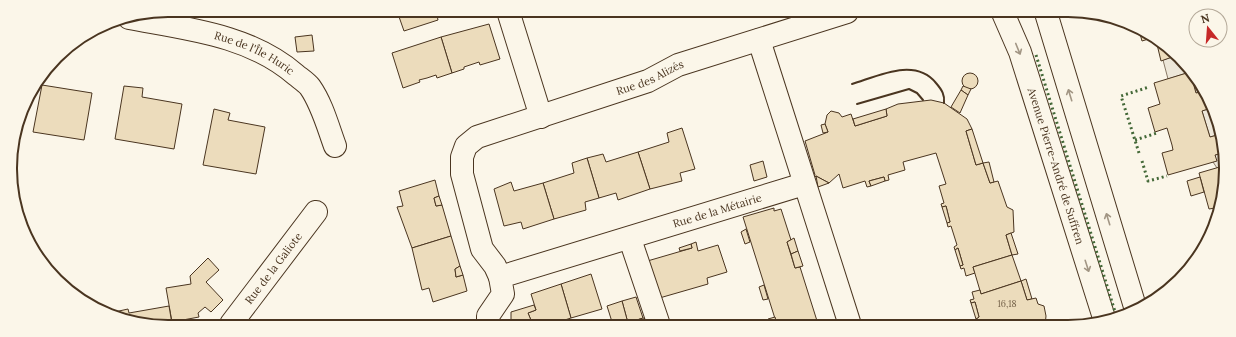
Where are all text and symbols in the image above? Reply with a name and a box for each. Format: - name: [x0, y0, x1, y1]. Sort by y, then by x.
- north arrow: [1188, 8, 1228, 48]
- text: N: [1199, 10, 1212, 26]
- street label: Rue de l'Île Huric: [213, 28, 297, 78]
- one-way arrow: [1015, 42, 1022, 54]
- street label: Rue des Alizés: [614, 57, 685, 98]
- street label: Avenue Pierre-André de Suffren: [1024, 85, 1087, 246]
- one-way arrow: [1066, 89, 1073, 102]
- street label: Rue de la Métairie: [671, 190, 763, 231]
- one-way arrow: [1104, 213, 1111, 226]
- street label: Rue de la Galiote: [242, 230, 305, 307]
- one-way arrow: [1084, 259, 1091, 272]
- house number: 16,18: [997, 298, 1017, 309]

